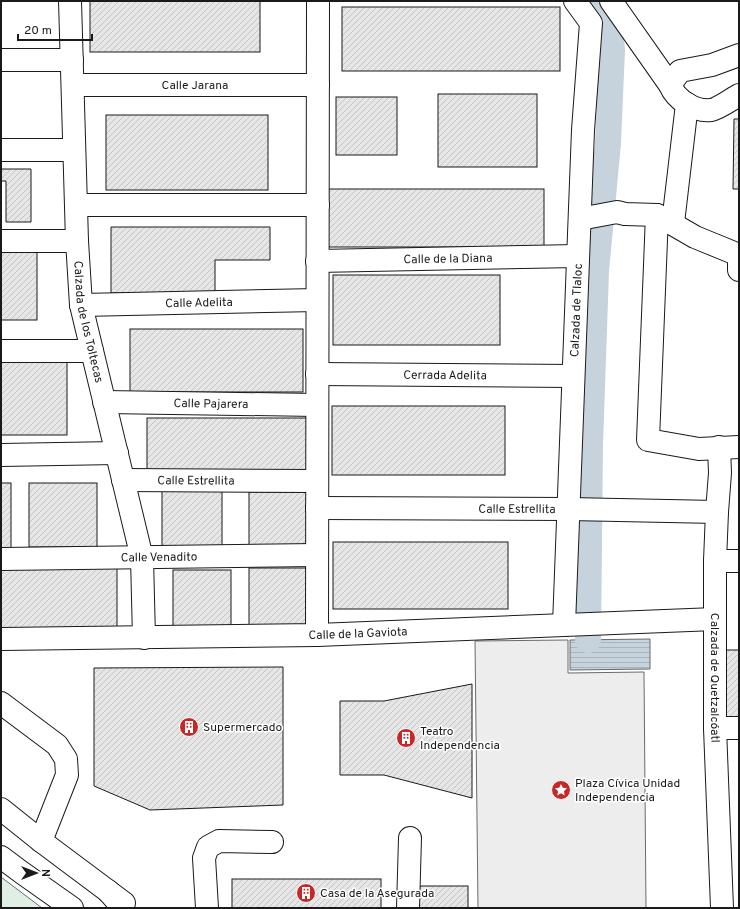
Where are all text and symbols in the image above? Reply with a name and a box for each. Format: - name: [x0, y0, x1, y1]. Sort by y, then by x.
- scale bar: [18, 16, 92, 42]
- text: 20 m: [24, 23, 52, 39]
- street label: Calle Jarana: [162, 78, 228, 94]
- street label: Calle de la Diana: [403, 251, 493, 268]
- street label: Calzada de los Toltecas: [69, 260, 107, 385]
- street label: Calzada de Tlaloc: [567, 263, 587, 357]
- street label: Calle Adelita: [165, 295, 233, 312]
- street label: Cerrada Adelita: [403, 368, 487, 384]
- street label: Calle Pajarera: [173, 396, 249, 413]
- street label: Calle Estrellita: [157, 473, 235, 490]
- street label: Calle Estrellita: [478, 502, 556, 518]
- street label: Calle Venadito: [121, 550, 198, 566]
- street label: Calzada de Quetzalcóatl: [706, 613, 723, 743]
- street label: Calle de la Gaviota: [308, 624, 408, 644]
- building icon: Supermercado: [178, 716, 200, 738]
- place label: Supermercado: [203, 720, 283, 736]
- place label: Teatro Independencia: [420, 724, 500, 754]
- building icon: Teatro Independencia: [395, 727, 417, 749]
- place label: Plaza Cívica Unidad Independencia: [575, 776, 680, 806]
- place icon: Plaza Cívica Unidad Independencia: [550, 779, 572, 801]
- north arrow: [16, 853, 56, 893]
- text: N: [38, 869, 52, 877]
- building icon: Casa de la Asegurada: [295, 882, 317, 904]
- place label: Casa de la Asegurada: [320, 886, 434, 902]

